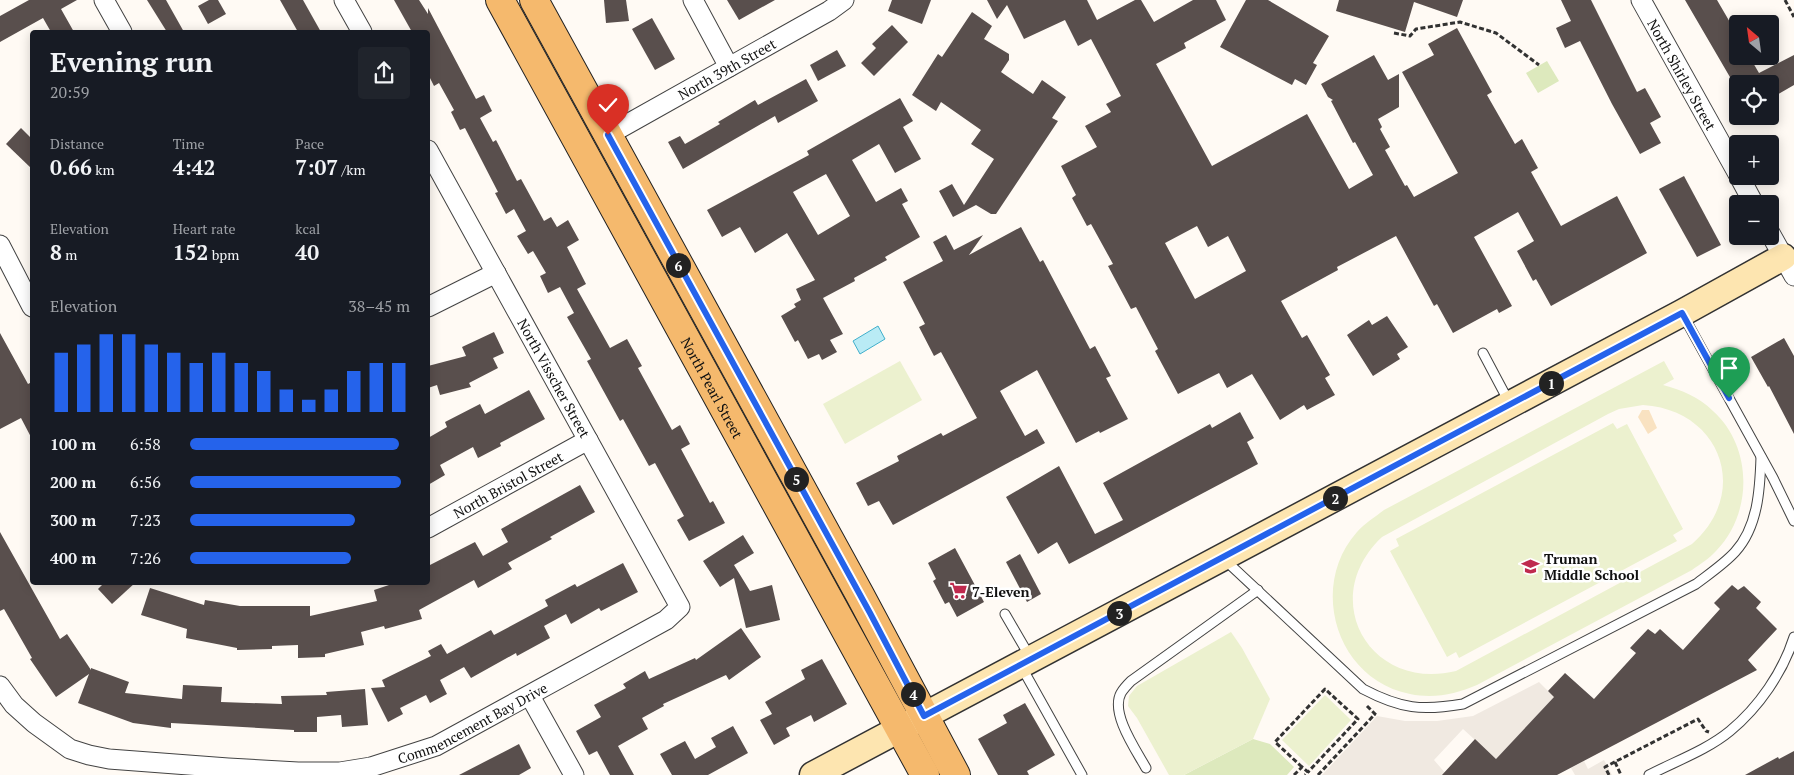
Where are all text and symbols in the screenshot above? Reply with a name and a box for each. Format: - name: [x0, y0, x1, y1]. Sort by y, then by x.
- street label: North Shirley Street: [1644, 15, 1721, 134]
- north arrow: [1729, 15, 1779, 65]
- map controls: [1729, 15, 1779, 245]
- street label: North 39th Street: [674, 33, 780, 104]
- text: Evening run: [50, 43, 213, 80]
- button: share: [358, 47, 410, 99]
- button: locate: [1729, 75, 1779, 125]
- text: 20:59: [50, 81, 89, 103]
- pin: [587, 84, 629, 135]
- icon: check: [594, 91, 622, 119]
- text: Distance: [50, 134, 104, 153]
- text: Time: [173, 134, 205, 153]
- text: Pace: [295, 134, 324, 153]
- button: +: [1729, 135, 1779, 185]
- text: 0.66: [50, 153, 92, 181]
- text: 4:42: [173, 153, 215, 181]
- text: 7:07: [295, 153, 338, 181]
- text: km: [92, 160, 115, 179]
- text: /km: [338, 160, 366, 179]
- button: −: [1729, 195, 1779, 245]
- text: Elevation: [50, 219, 109, 238]
- text: Heart rate: [173, 219, 236, 238]
- text: kcal: [295, 219, 320, 238]
- text: 8: [50, 238, 62, 266]
- text: 152: [173, 238, 208, 266]
- text: 40: [295, 238, 319, 266]
- text: m: [62, 245, 77, 264]
- text: bpm: [208, 245, 239, 264]
- pin: 6: [666, 252, 690, 278]
- text: 6: [675, 256, 682, 275]
- text: Elevation: [50, 295, 117, 317]
- text: 38–45 m: [348, 295, 410, 317]
- street label: North Visscher Street: [513, 315, 595, 442]
- street label: North Pearl Street: [677, 334, 748, 442]
- pin: [1708, 347, 1750, 398]
- icon: arrive: [1715, 354, 1743, 382]
- pin: 1: [1538, 370, 1564, 396]
- text: 1: [1548, 374, 1555, 393]
- text: 100 m: [50, 433, 96, 455]
- text: 6:58: [130, 433, 161, 455]
- street label: North Bristol Street: [449, 446, 567, 522]
- pin: 5: [784, 466, 808, 492]
- text: 5: [793, 470, 800, 489]
- text: 200 m: [50, 471, 96, 493]
- text: 6:56: [130, 471, 161, 493]
- pin: 2: [1322, 486, 1348, 510]
- text: 2: [1332, 489, 1339, 508]
- text: 300 m: [50, 509, 96, 531]
- text: 7:23: [130, 509, 161, 531]
- text: 400 m: [50, 547, 96, 569]
- text: 7:26: [130, 547, 161, 569]
- place label: Truman Middle School: [1544, 549, 1640, 584]
- school or university icon: Truman Middle School: [1520, 556, 1540, 576]
- supermarket icon: 7-Eleven: [948, 581, 968, 601]
- place label: 7-Eleven: [972, 582, 1030, 601]
- pin: 3: [1106, 600, 1132, 626]
- text: 3: [1116, 604, 1123, 623]
- street label: Commencement Bay Drive: [395, 678, 550, 767]
- pin: 4: [900, 682, 926, 706]
- text: 4: [910, 685, 917, 704]

